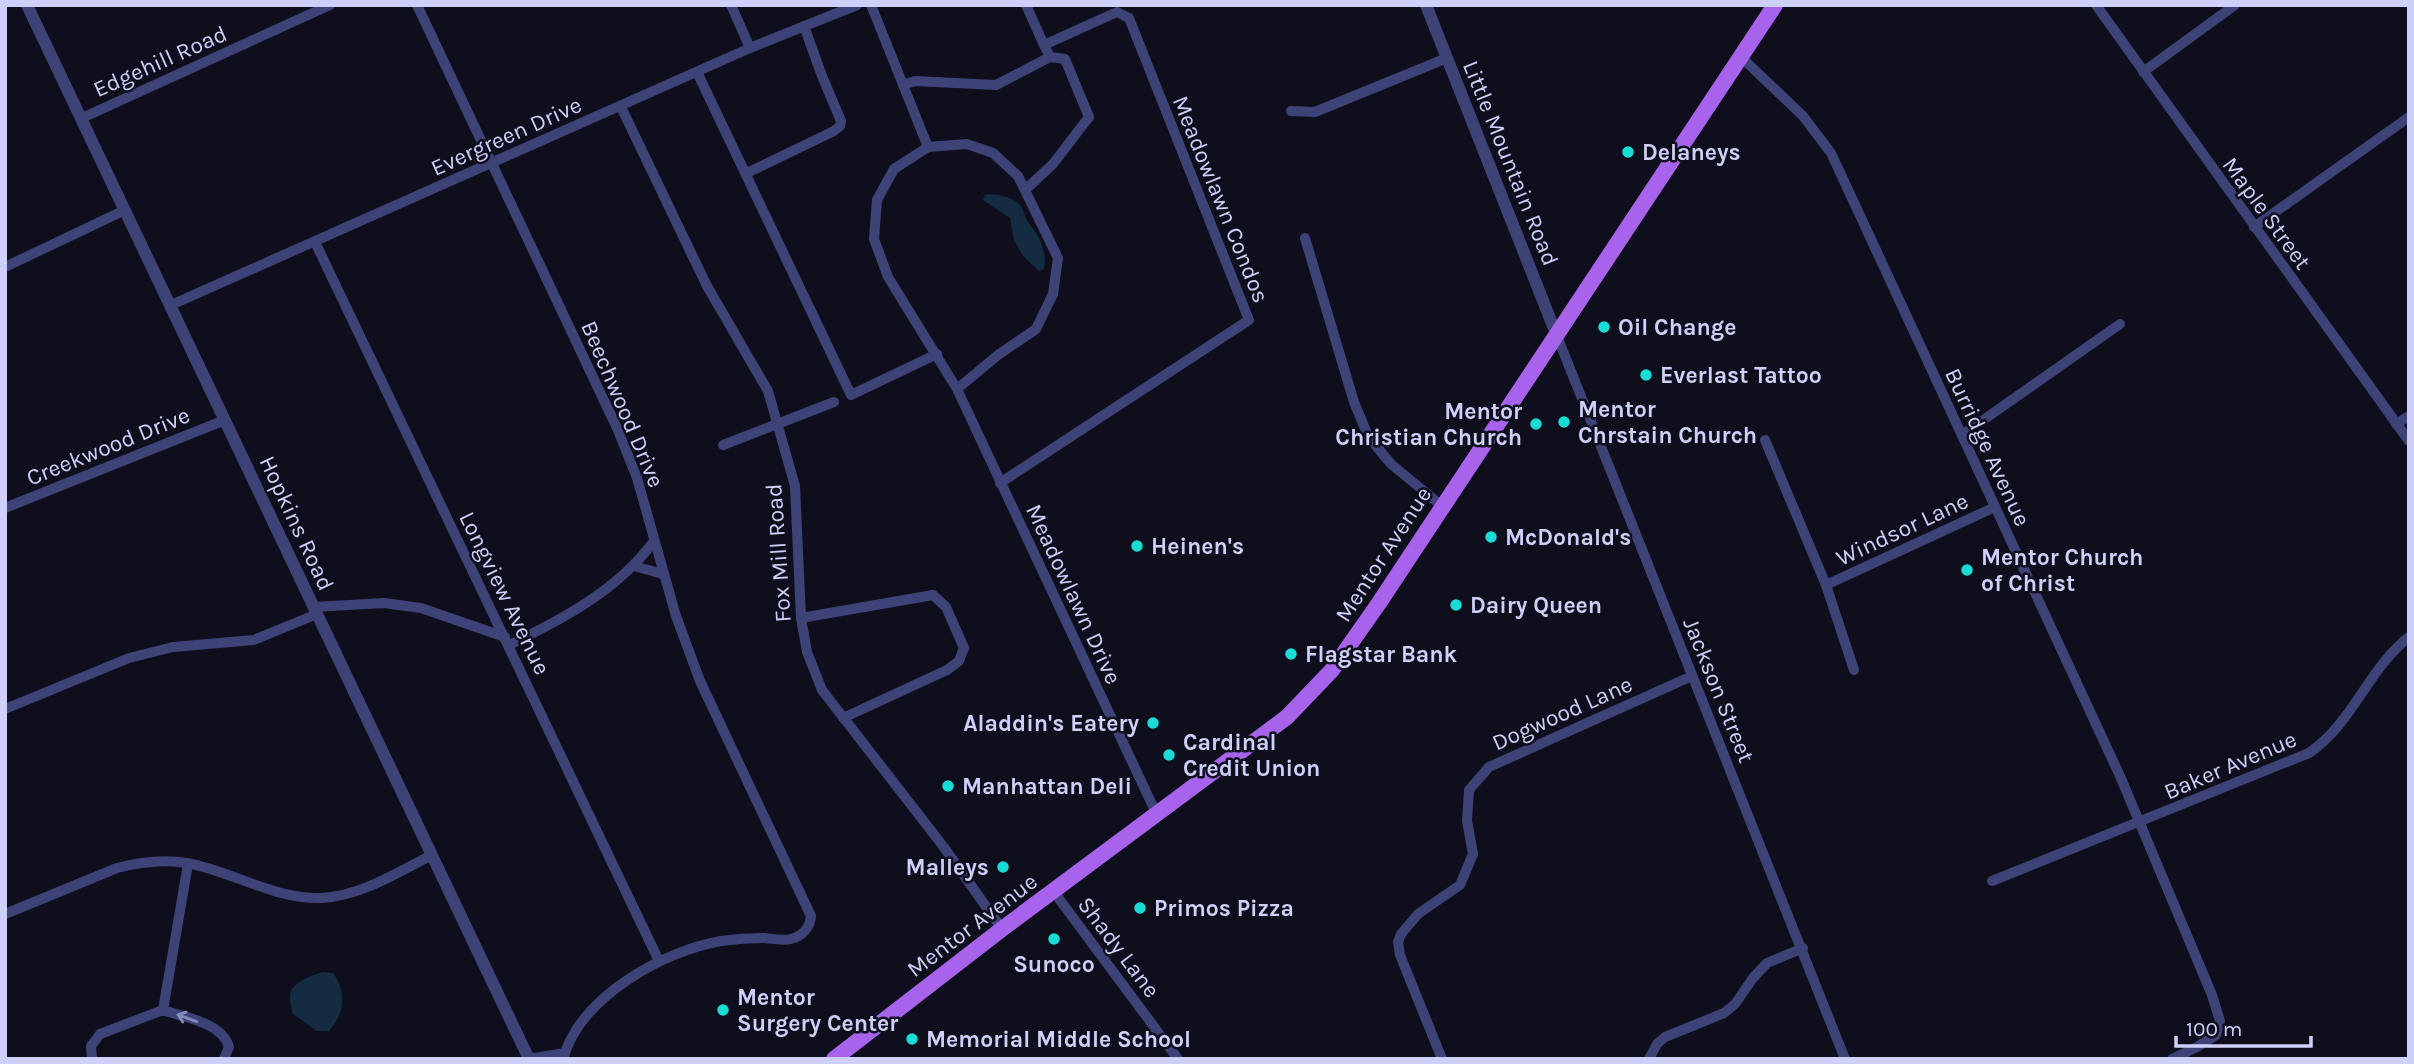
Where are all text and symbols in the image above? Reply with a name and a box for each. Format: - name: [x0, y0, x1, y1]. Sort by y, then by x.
- street label: Edgehill Road: [89, 20, 231, 103]
- street label: Little Mountain Road: [1457, 57, 1564, 270]
- street label: Evergreen Drive: [427, 91, 586, 182]
- street label: Meadowlawn Condos: [1167, 92, 1274, 307]
- place label: Delaneys: [1642, 139, 1741, 166]
- marker: Delaneys: [1620, 144, 1636, 160]
- street label: Maple Street: [2217, 152, 2317, 275]
- place label: Oil Change: [1618, 314, 1736, 341]
- street label: Beechwood Drive: [575, 317, 670, 492]
- marker: Oil Change: [1596, 319, 1612, 335]
- place label: Everlast Tattoo: [1660, 362, 1822, 389]
- street label: Burridge Avenue: [1939, 364, 2036, 531]
- marker: Everlast Tattoo: [1638, 367, 1654, 383]
- place label: Mentor Chrstain Church: [1578, 396, 1757, 449]
- place label: Mentor Christian Church: [1335, 398, 1522, 451]
- street label: Creekwood Drive: [23, 401, 194, 491]
- marker: Mentor Chrstain Church: [1556, 414, 1572, 430]
- marker: Mentor Christian Church: [1528, 416, 1544, 432]
- street label: Hopkins Road: [254, 452, 340, 595]
- street label: Mentor Avenue: [1330, 482, 1437, 627]
- street label: Fox Mill Road: [760, 483, 797, 623]
- street label: Windsor Lane: [1832, 487, 1972, 572]
- street label: Meadowlawn Drive: [1020, 500, 1127, 689]
- street label: Longview Avenue: [453, 507, 556, 679]
- place label: McDonald's: [1505, 524, 1631, 551]
- marker: McDonald's: [1483, 529, 1499, 545]
- place label: Heinen's: [1151, 533, 1244, 560]
- marker: Heinen's: [1129, 538, 1145, 554]
- place label: Mentor Church of Christ: [1981, 544, 2143, 597]
- marker: Mentor Church of Christ: [1959, 562, 1975, 578]
- place label: Dairy Queen: [1470, 592, 1602, 619]
- marker: Dairy Queen: [1448, 597, 1464, 613]
- street label: Jackson Street: [1677, 614, 1760, 767]
- place label: Flagstar Bank: [1305, 641, 1458, 668]
- marker: Flagstar Bank: [1283, 646, 1299, 662]
- street label: Dogwood Lane: [1488, 670, 1637, 756]
- place label: Aladdin's Eatery: [963, 710, 1139, 737]
- marker: Aladdin's Eatery: [1145, 715, 1161, 731]
- street label: Baker Avenue: [2160, 725, 2300, 805]
- place label: Cardinal Credit Union: [1183, 729, 1320, 782]
- marker: Cardinal Credit Union: [1161, 747, 1177, 763]
- place label: Manhattan Deli: [962, 773, 1132, 800]
- marker: Manhattan Deli: [940, 778, 956, 794]
- place label: Malleys: [906, 854, 989, 881]
- marker: Malleys: [995, 859, 1011, 875]
- street label: Mentor Avenue: [902, 868, 1043, 983]
- street label: Shady Lane: [1072, 892, 1165, 1003]
- place label: Primos Pizza: [1154, 895, 1294, 922]
- marker: Primos Pizza: [1132, 900, 1148, 916]
- marker: Sunoco: [1046, 931, 1062, 947]
- place label: Sunoco: [1013, 951, 1095, 978]
- place label: Mentor Surgery Center: [737, 984, 898, 1037]
- marker: Mentor Surgery Center: [715, 1002, 731, 1018]
- scale bar: [2176, 1004, 2311, 1048]
- one-way arrow: [176, 1011, 198, 1023]
- text: 100 m: [2186, 1017, 2243, 1041]
- place label: Memorial Middle School: [926, 1026, 1191, 1053]
- marker: Memorial Middle School: [904, 1031, 920, 1047]

